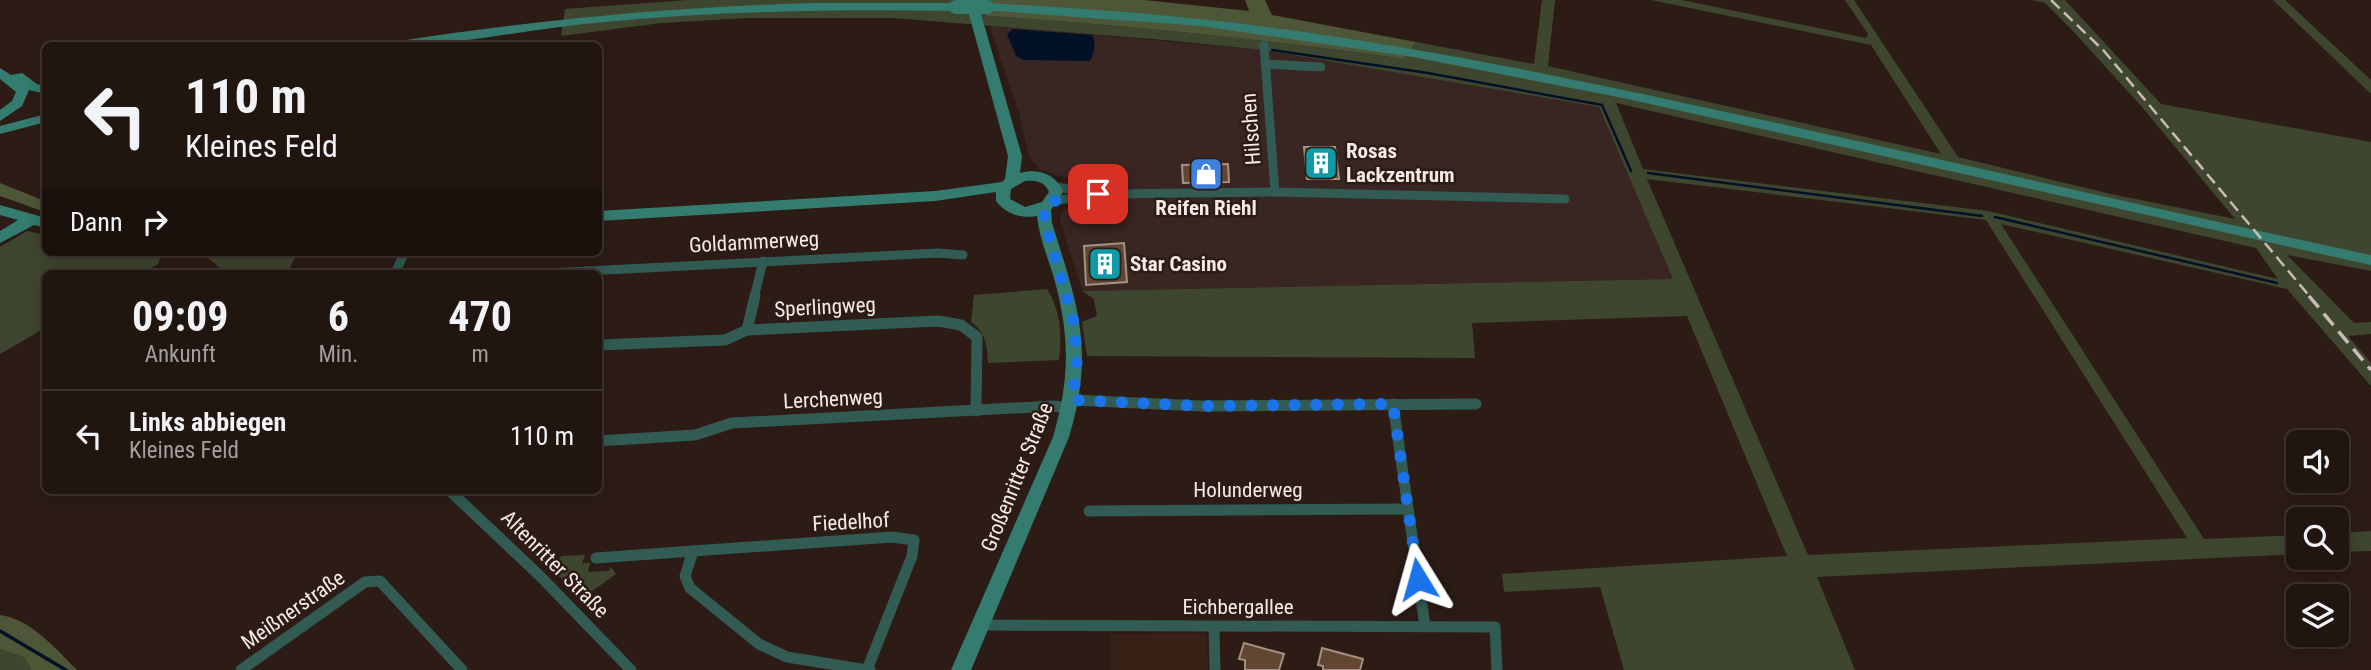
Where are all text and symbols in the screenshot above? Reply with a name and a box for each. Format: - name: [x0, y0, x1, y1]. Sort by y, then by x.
- text: 110 m: [185, 68, 307, 125]
- icon: left: [70, 70, 161, 161]
- street label: Hilschen: [1237, 92, 1265, 166]
- text: Kleines Feld: [185, 127, 338, 165]
- place label: Rosas Lackzentrum: [1346, 139, 1455, 187]
- building icon: Rosas Lackzentrum: [1302, 144, 1340, 182]
- shop icon: Reifen Riehl: [1187, 155, 1225, 193]
- pin: [1068, 164, 1128, 224]
- icon: arrive: [1079, 175, 1117, 213]
- place label: Reifen Riehl: [1155, 196, 1257, 220]
- icon: right: [136, 203, 174, 241]
- text: Dann: [70, 207, 122, 237]
- street label: Goldammerweg: [688, 227, 820, 257]
- building icon: Star Casino: [1086, 245, 1124, 283]
- place label: Star Casino: [1130, 252, 1227, 276]
- text: 09:09: [132, 292, 228, 341]
- text: 6: [328, 292, 349, 341]
- text: 470: [448, 292, 512, 341]
- street label: Sperlingweg: [774, 292, 876, 322]
- text: Ankunft: [145, 341, 216, 368]
- text: Min.: [318, 341, 358, 368]
- text: m: [471, 341, 489, 368]
- street label: Lerchenweg: [783, 384, 883, 414]
- street label: Großenritter Straße: [976, 399, 1058, 555]
- text: Links abbiegen: [129, 407, 286, 437]
- icon: left: [70, 417, 108, 455]
- text: 110 m: [510, 421, 574, 451]
- map controls: [2286, 430, 2349, 647]
- button: sound: [2286, 430, 2349, 493]
- text: Kleines Feld: [129, 437, 239, 464]
- street label: Holunderweg: [1193, 478, 1303, 502]
- street label: Altenritter Straße: [496, 505, 614, 623]
- button: search: [2286, 507, 2349, 570]
- street label: Fiedelhof: [812, 508, 891, 536]
- position arrow: [1381, 542, 1455, 616]
- street label: Meißnerstraße: [237, 566, 349, 654]
- button: layers: [2286, 584, 2349, 647]
- street label: Eichbergallee: [1182, 595, 1294, 619]

